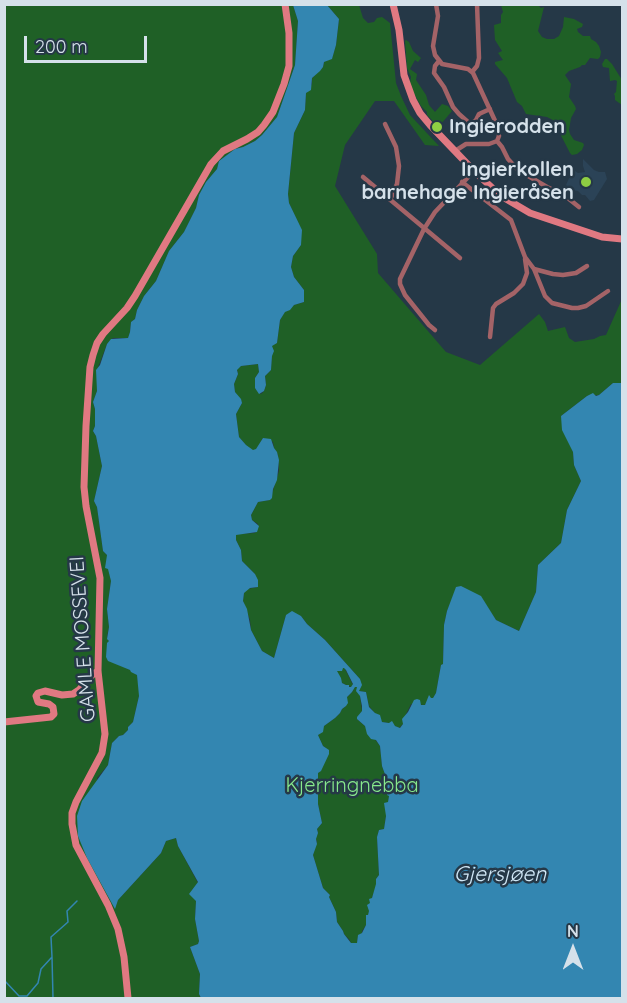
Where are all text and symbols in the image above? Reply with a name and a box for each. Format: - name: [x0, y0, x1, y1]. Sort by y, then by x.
- scale bar: [27, 24, 150, 62]
- text: 200 m: [35, 35, 88, 58]
- place label: Ingierodden: [449, 115, 565, 139]
- marker: Ingierodden: [430, 120, 444, 134]
- place label: Ingierkollen barnehage Ingieråsen: [361, 158, 574, 205]
- marker: Ingierkollen barnehage Ingieråsen: [579, 175, 593, 189]
- street label: GAMLE MOSSEVEI: [65, 555, 101, 723]
- park label: Kjerringnebba: [285, 774, 419, 798]
- water label: Gjersjøen: [454, 862, 546, 888]
- north arrow: [543, 919, 603, 979]
- text: N: [567, 921, 579, 941]

